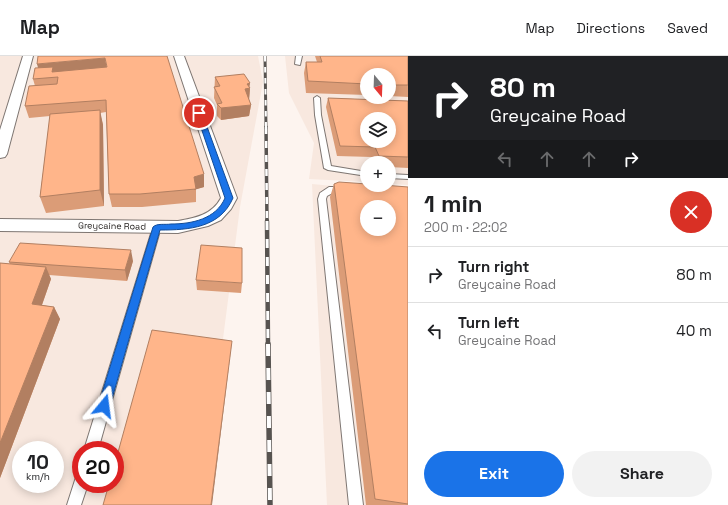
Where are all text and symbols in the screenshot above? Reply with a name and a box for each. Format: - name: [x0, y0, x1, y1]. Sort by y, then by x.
- text: Map: [20, 15, 60, 40]
- text: Map: [525, 19, 555, 37]
- text: Directions: [577, 19, 645, 37]
- text: Saved: [667, 19, 708, 37]
- north arrow: [360, 68, 396, 104]
- map controls: [360, 68, 396, 236]
- text: 80 m: [490, 69, 556, 105]
- icon: right: [424, 72, 476, 124]
- pin: [182, 96, 216, 130]
- icon: arrive: [188, 102, 210, 124]
- text: Greycaine Road: [490, 104, 626, 127]
- button: layers: [360, 112, 396, 148]
- icon: left: [494, 148, 516, 170]
- icon: ahead: [536, 148, 558, 170]
- icon: ahead: [578, 148, 600, 170]
- icon: right: [620, 148, 642, 170]
- button: +: [360, 156, 396, 192]
- text: 1 min: [424, 188, 483, 219]
- button: close: [670, 191, 712, 233]
- button: −: [360, 200, 396, 236]
- street label: Greycaine Road: [78, 219, 146, 233]
- text: 200 m · 22:02: [424, 219, 507, 236]
- text: Turn right: [458, 257, 529, 276]
- icon: right: [424, 264, 446, 286]
- text: 80 m: [676, 265, 712, 284]
- text: Greycaine Road: [458, 276, 556, 293]
- text: Turn left: [458, 313, 520, 332]
- icon: left: [424, 320, 446, 342]
- text: 40 m: [676, 321, 712, 340]
- text: Greycaine Road: [458, 332, 556, 349]
- position arrow: [83, 385, 125, 427]
- speed limit sign: 20: [72, 441, 124, 493]
- text: 10: [27, 449, 49, 475]
- button: Exit: [424, 451, 564, 497]
- button: Share: [572, 451, 712, 497]
- text: km/h: [26, 470, 50, 483]

